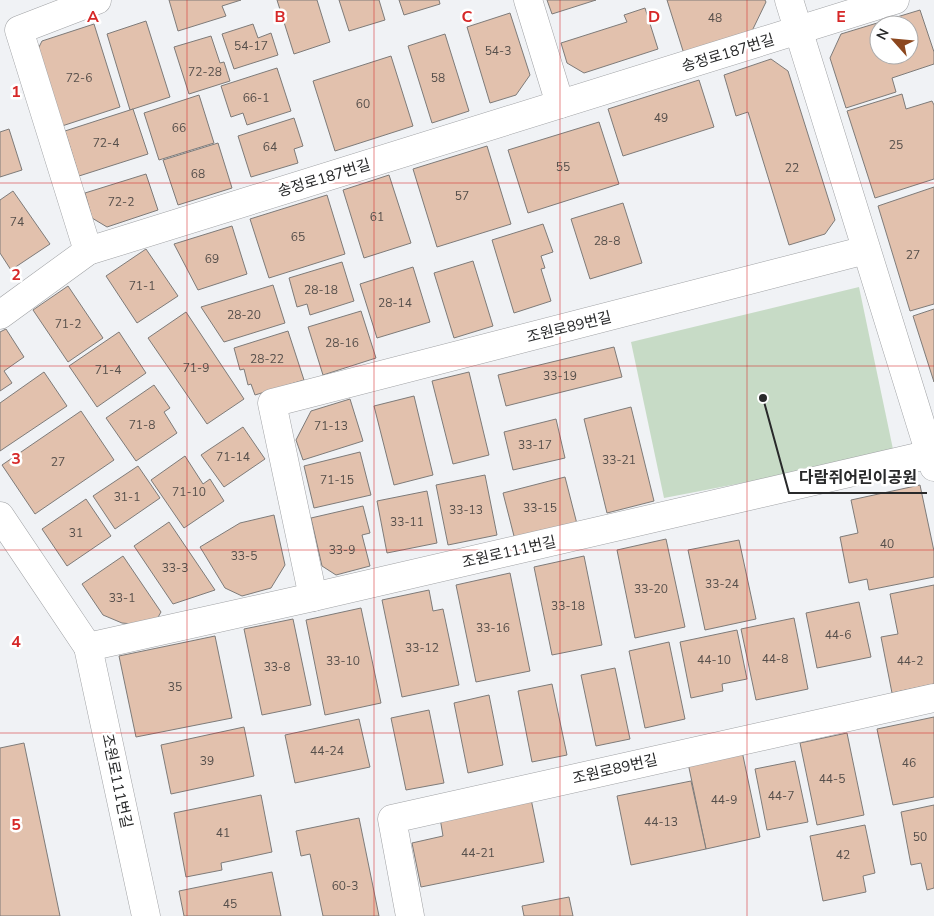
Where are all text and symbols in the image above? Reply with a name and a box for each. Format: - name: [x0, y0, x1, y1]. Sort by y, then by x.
- text: A: [87, 6, 99, 28]
- text: B: [274, 6, 286, 28]
- text: C: [462, 6, 473, 28]
- text: D: [648, 6, 660, 28]
- text: E: [836, 6, 846, 28]
- house number: 48: [708, 10, 722, 26]
- north arrow: [869, 15, 919, 65]
- text: N: [872, 25, 894, 43]
- street label: 송정로187번길: [679, 29, 777, 77]
- house number: 54-17: [234, 38, 268, 54]
- house number: 54-3: [485, 43, 511, 59]
- house number: 72-28: [188, 64, 222, 80]
- house number: 72-6: [66, 70, 92, 86]
- house number: 58: [431, 70, 445, 86]
- text: 1: [11, 81, 21, 103]
- house number: 66-1: [243, 90, 269, 106]
- house number: 60: [356, 96, 370, 112]
- house number: 49: [654, 110, 668, 126]
- house number: 66: [172, 120, 186, 136]
- house number: 72-4: [93, 135, 119, 151]
- house number: 25: [889, 137, 903, 153]
- house number: 64: [263, 139, 277, 155]
- street label: 송정로187번길: [275, 154, 373, 202]
- house number: 55: [556, 159, 570, 175]
- house number: 22: [785, 160, 799, 176]
- house number: 68: [191, 166, 205, 182]
- house number: 57: [455, 188, 469, 204]
- house number: 72-2: [108, 194, 134, 210]
- house number: 61: [370, 209, 384, 225]
- house number: 74: [10, 214, 24, 230]
- house number: 65: [291, 229, 305, 245]
- house number: 28-8: [594, 233, 620, 249]
- house number: 27: [906, 247, 920, 263]
- house number: 69: [205, 251, 219, 267]
- text: 2: [11, 264, 21, 286]
- house number: 71-1: [129, 278, 155, 294]
- house number: 28-18: [304, 282, 338, 298]
- house number: 28-14: [378, 295, 412, 311]
- house number: 28-20: [227, 307, 261, 323]
- street label: 조원로89번길: [524, 307, 614, 347]
- house number: 71-2: [55, 316, 81, 332]
- house number: 28-16: [325, 335, 359, 351]
- house number: 28-22: [250, 351, 284, 367]
- house number: 71-9: [183, 360, 209, 376]
- house number: 71-4: [95, 362, 121, 378]
- house number: 33-19: [543, 368, 577, 384]
- house number: 71-8: [129, 417, 155, 433]
- house number: 71-13: [314, 418, 348, 434]
- house number: 33-17: [518, 437, 552, 453]
- text: 3: [11, 448, 21, 470]
- house number: 71-14: [216, 449, 250, 465]
- house number: 33-21: [602, 452, 636, 468]
- house number: 27: [51, 454, 65, 470]
- callout: 다람쥐어린이공원: [789, 462, 927, 493]
- text: 다람쥐어린이공원: [799, 467, 917, 489]
- house number: 71-15: [320, 472, 354, 488]
- house number: 71-10: [172, 484, 206, 500]
- house number: 31-1: [114, 489, 140, 505]
- house number: 33-15: [523, 500, 557, 516]
- house number: 33-13: [449, 502, 483, 518]
- house number: 33-11: [390, 514, 424, 530]
- house number: 31: [69, 525, 83, 541]
- street label: 조원로111번길: [460, 531, 558, 573]
- house number: 40: [880, 536, 894, 552]
- house number: 33-9: [329, 542, 355, 558]
- house number: 33-5: [231, 548, 257, 564]
- house number: 33-3: [162, 560, 188, 576]
- house number: 33-24: [705, 576, 739, 592]
- house number: 33-20: [634, 581, 668, 597]
- house number: 33-1: [109, 590, 135, 606]
- house number: 33-18: [551, 598, 585, 614]
- house number: 33-16: [476, 620, 510, 636]
- house number: 44-6: [825, 627, 851, 643]
- text: 4: [11, 631, 21, 653]
- house number: 33-12: [405, 640, 439, 656]
- house number: 44-8: [762, 651, 788, 667]
- house number: 44-10: [697, 652, 731, 668]
- house number: 33-10: [326, 653, 360, 669]
- house number: 44-2: [897, 653, 923, 669]
- house number: 33-8: [264, 659, 290, 675]
- house number: 35: [168, 679, 182, 695]
- street label: 조원로111번길: [97, 732, 137, 830]
- house number: 44-24: [310, 743, 344, 759]
- street label: 조원로89번길: [570, 749, 660, 789]
- house number: 39: [200, 753, 214, 769]
- house number: 46: [902, 755, 916, 771]
- house number: 44-5: [819, 771, 845, 787]
- house number: 44-7: [768, 788, 794, 804]
- house number: 44-9: [711, 792, 737, 808]
- text: 5: [11, 814, 21, 836]
- house number: 44-13: [644, 814, 678, 830]
- house number: 41: [216, 825, 230, 841]
- house number: 50: [913, 829, 927, 845]
- house number: 44-21: [461, 845, 495, 861]
- house number: 42: [836, 847, 850, 863]
- house number: 60-3: [332, 878, 358, 894]
- house number: 45: [223, 896, 237, 912]

